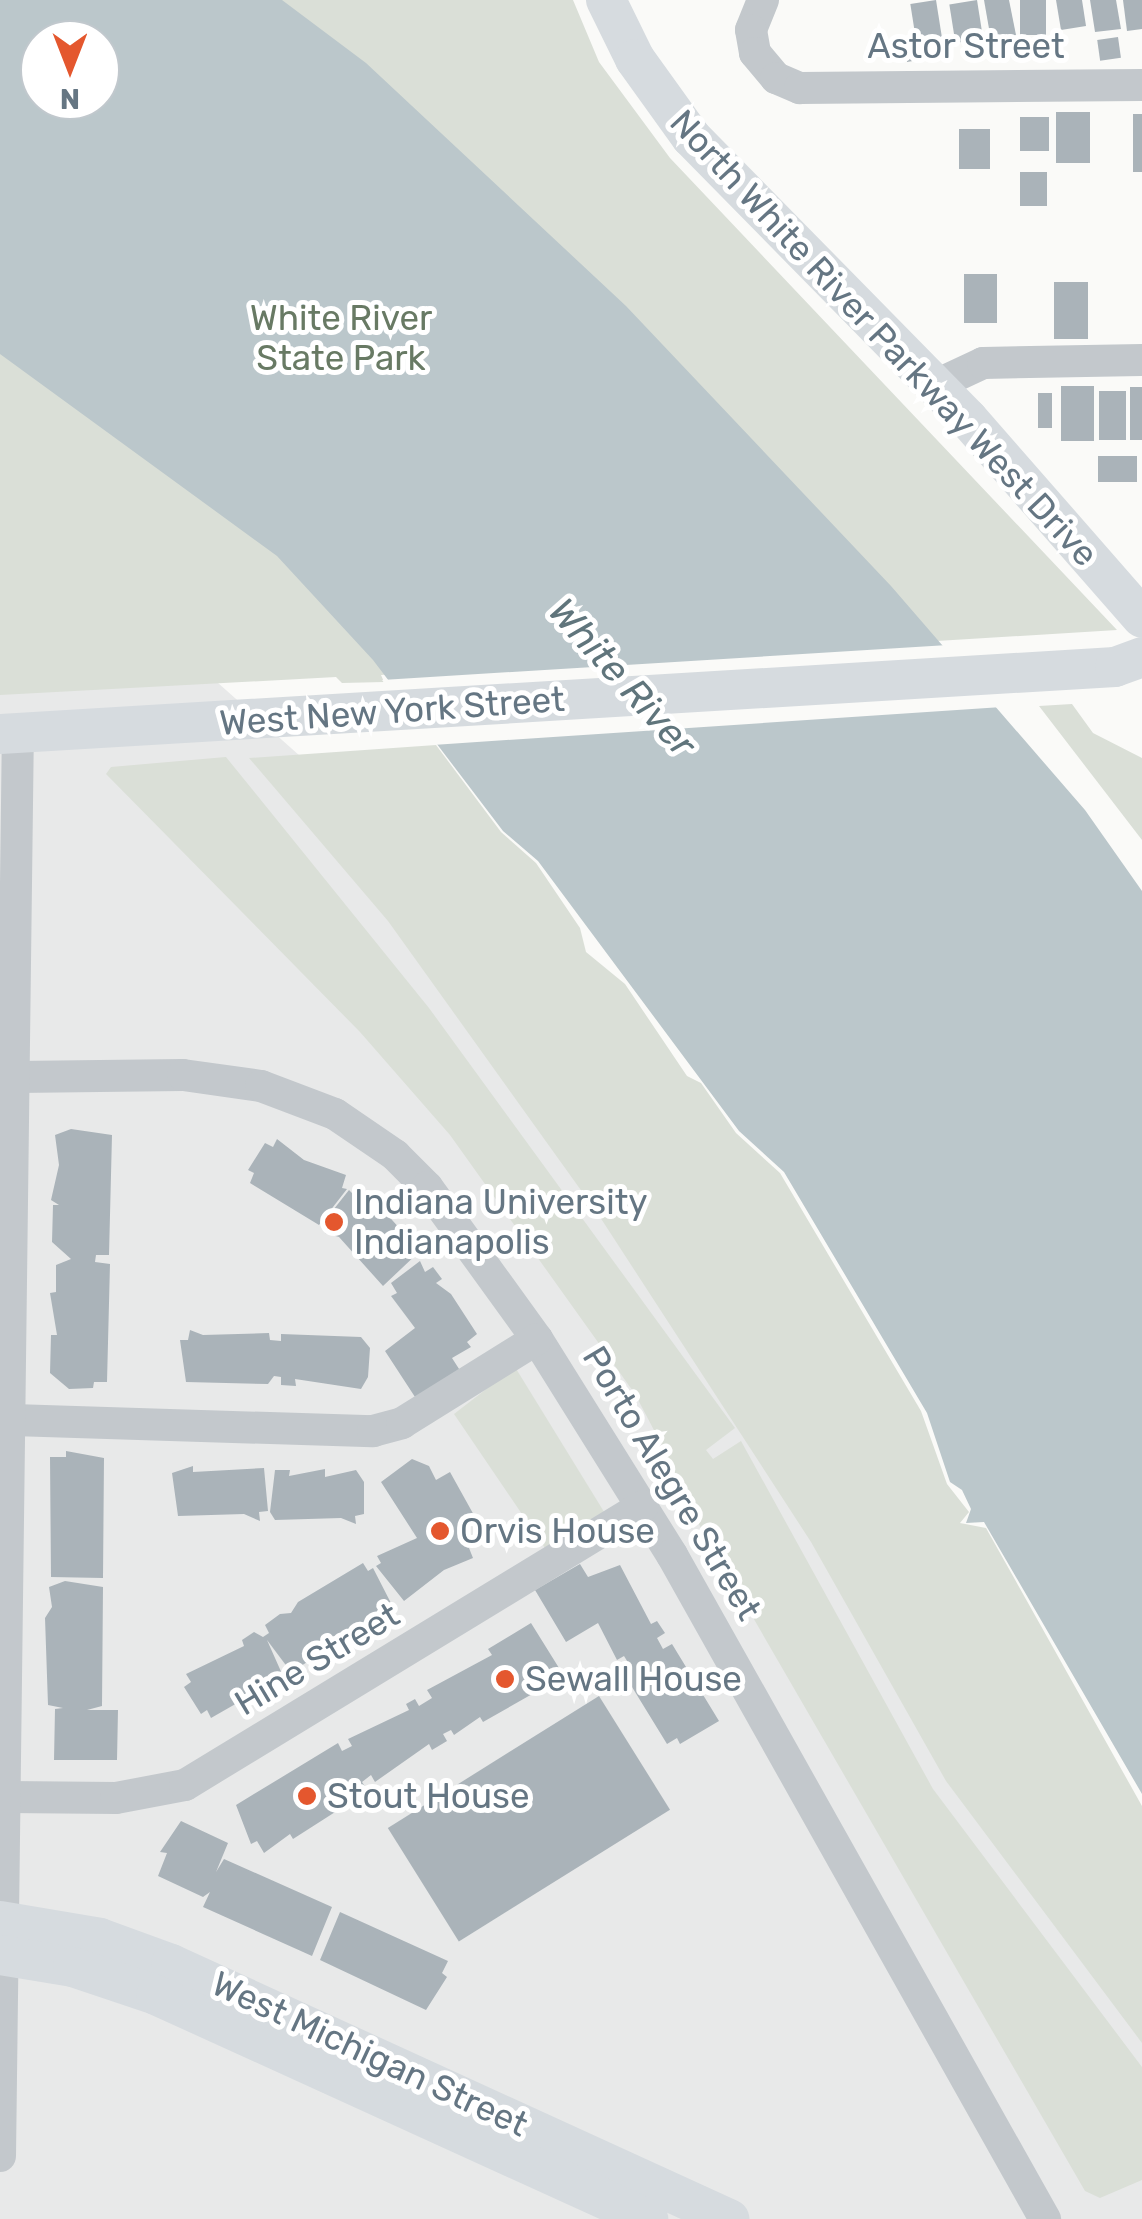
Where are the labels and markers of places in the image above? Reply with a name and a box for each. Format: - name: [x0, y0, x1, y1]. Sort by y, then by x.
- place label: Indiana University Indianapolis: [354, 1181, 648, 1263]
- marker: Indiana University Indianapolis: [323, 1211, 345, 1233]
- place label: Orvis House: [460, 1510, 655, 1552]
- marker: Orvis House: [429, 1520, 451, 1542]
- place label: Sewall House: [525, 1658, 742, 1700]
- marker: Sewall House: [494, 1668, 516, 1690]
- place label: Stout House: [327, 1775, 529, 1817]
- marker: Stout House: [296, 1785, 318, 1807]

